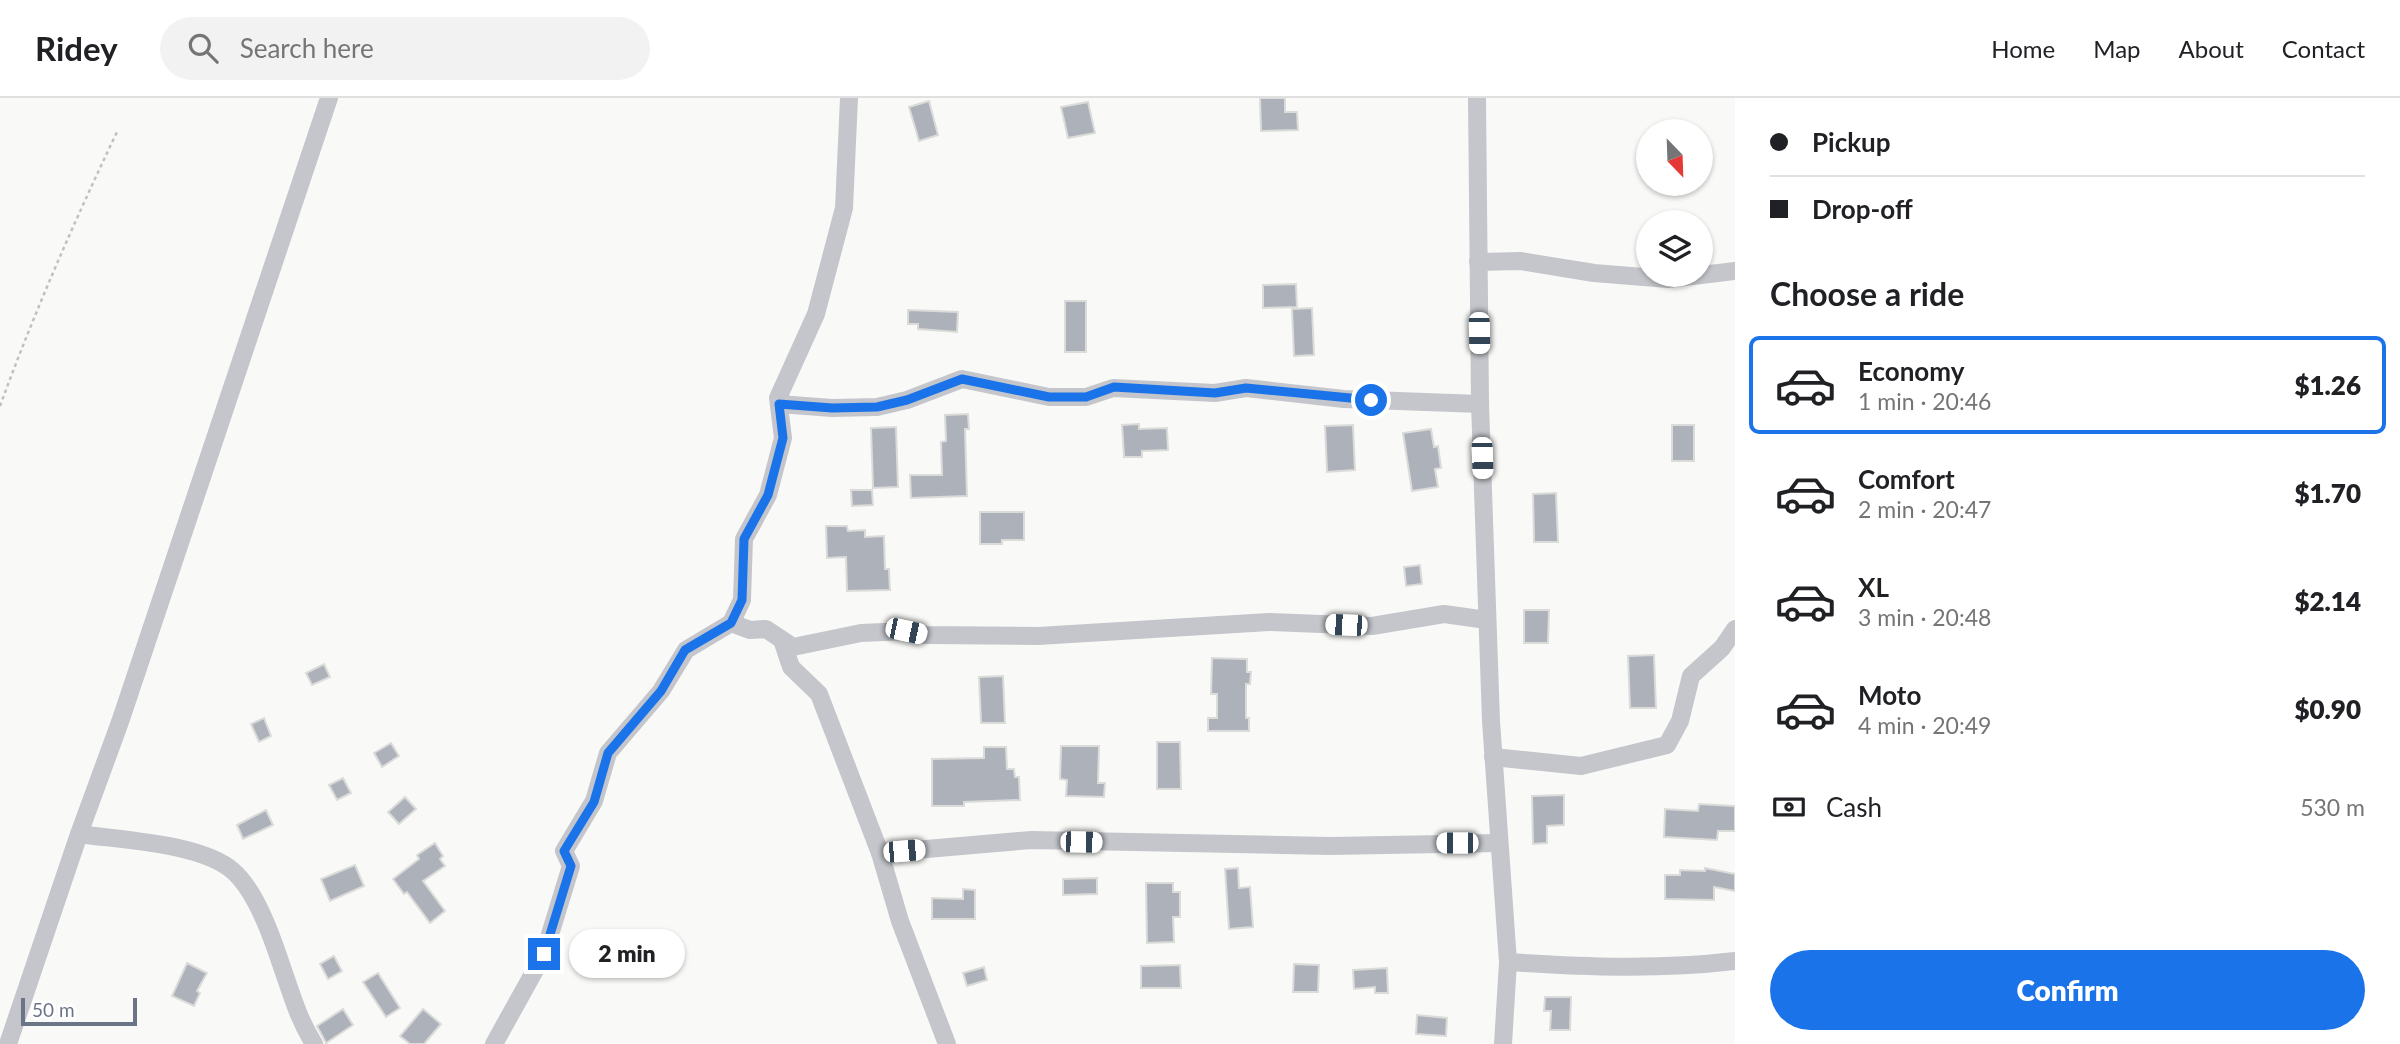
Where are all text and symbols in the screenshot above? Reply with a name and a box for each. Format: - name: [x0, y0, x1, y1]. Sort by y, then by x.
- search box: [160, 17, 650, 80]
- text: Ridey: [35, 28, 118, 68]
- icon: search: [184, 29, 222, 67]
- text: Search here: [240, 32, 374, 64]
- text: Home: [1991, 34, 2055, 63]
- text: Map: [2093, 34, 2141, 63]
- text: About: [2179, 34, 2244, 63]
- text: Contact: [2282, 34, 2365, 63]
- north arrow: [1636, 119, 1713, 196]
- map controls: [1636, 119, 1713, 287]
- text: Pickup: [1812, 126, 1891, 158]
- text: Drop-off: [1812, 193, 1913, 225]
- button: layers: [1636, 210, 1713, 287]
- text: Choose a ride: [1770, 274, 1964, 313]
- car: [1469, 312, 1490, 354]
- icon: car: [1774, 354, 1837, 417]
- text: Economy: [1858, 355, 1964, 387]
- text: $1.26: [2294, 369, 2361, 401]
- route start: [1355, 384, 1387, 416]
- text: 1 min · 20:46: [1858, 387, 1991, 415]
- car: [1471, 437, 1494, 479]
- icon: car: [1774, 462, 1837, 525]
- text: Comfort: [1858, 463, 1955, 495]
- text: $1.70: [2294, 477, 2361, 509]
- text: 2 min · 20:47: [1858, 495, 1991, 523]
- icon: car: [1774, 570, 1837, 633]
- text: XL: [1858, 571, 1889, 603]
- text: $2.14: [2294, 585, 2361, 617]
- text: 3 min · 20:48: [1858, 603, 1991, 631]
- car: [1325, 614, 1368, 636]
- car: [884, 616, 929, 646]
- icon: car: [1774, 678, 1837, 741]
- text: Moto: [1858, 679, 1921, 711]
- text: $0.90: [2294, 693, 2361, 725]
- text: 4 min · 20:49: [1858, 711, 1991, 739]
- icon: cash: [1770, 788, 1808, 826]
- text: Cash: [1826, 791, 1882, 823]
- text: 530 m: [2300, 793, 2365, 821]
- car: [1060, 831, 1103, 853]
- car: [1437, 833, 1479, 854]
- car: [883, 839, 926, 863]
- callout: 2 min: [568, 930, 684, 978]
- route end: [528, 938, 560, 970]
- text: 2 min: [598, 939, 656, 967]
- button: Confirm: [1770, 950, 2365, 1030]
- scale bar: [21, 995, 136, 1027]
- text: 50 m: [32, 998, 75, 1021]

